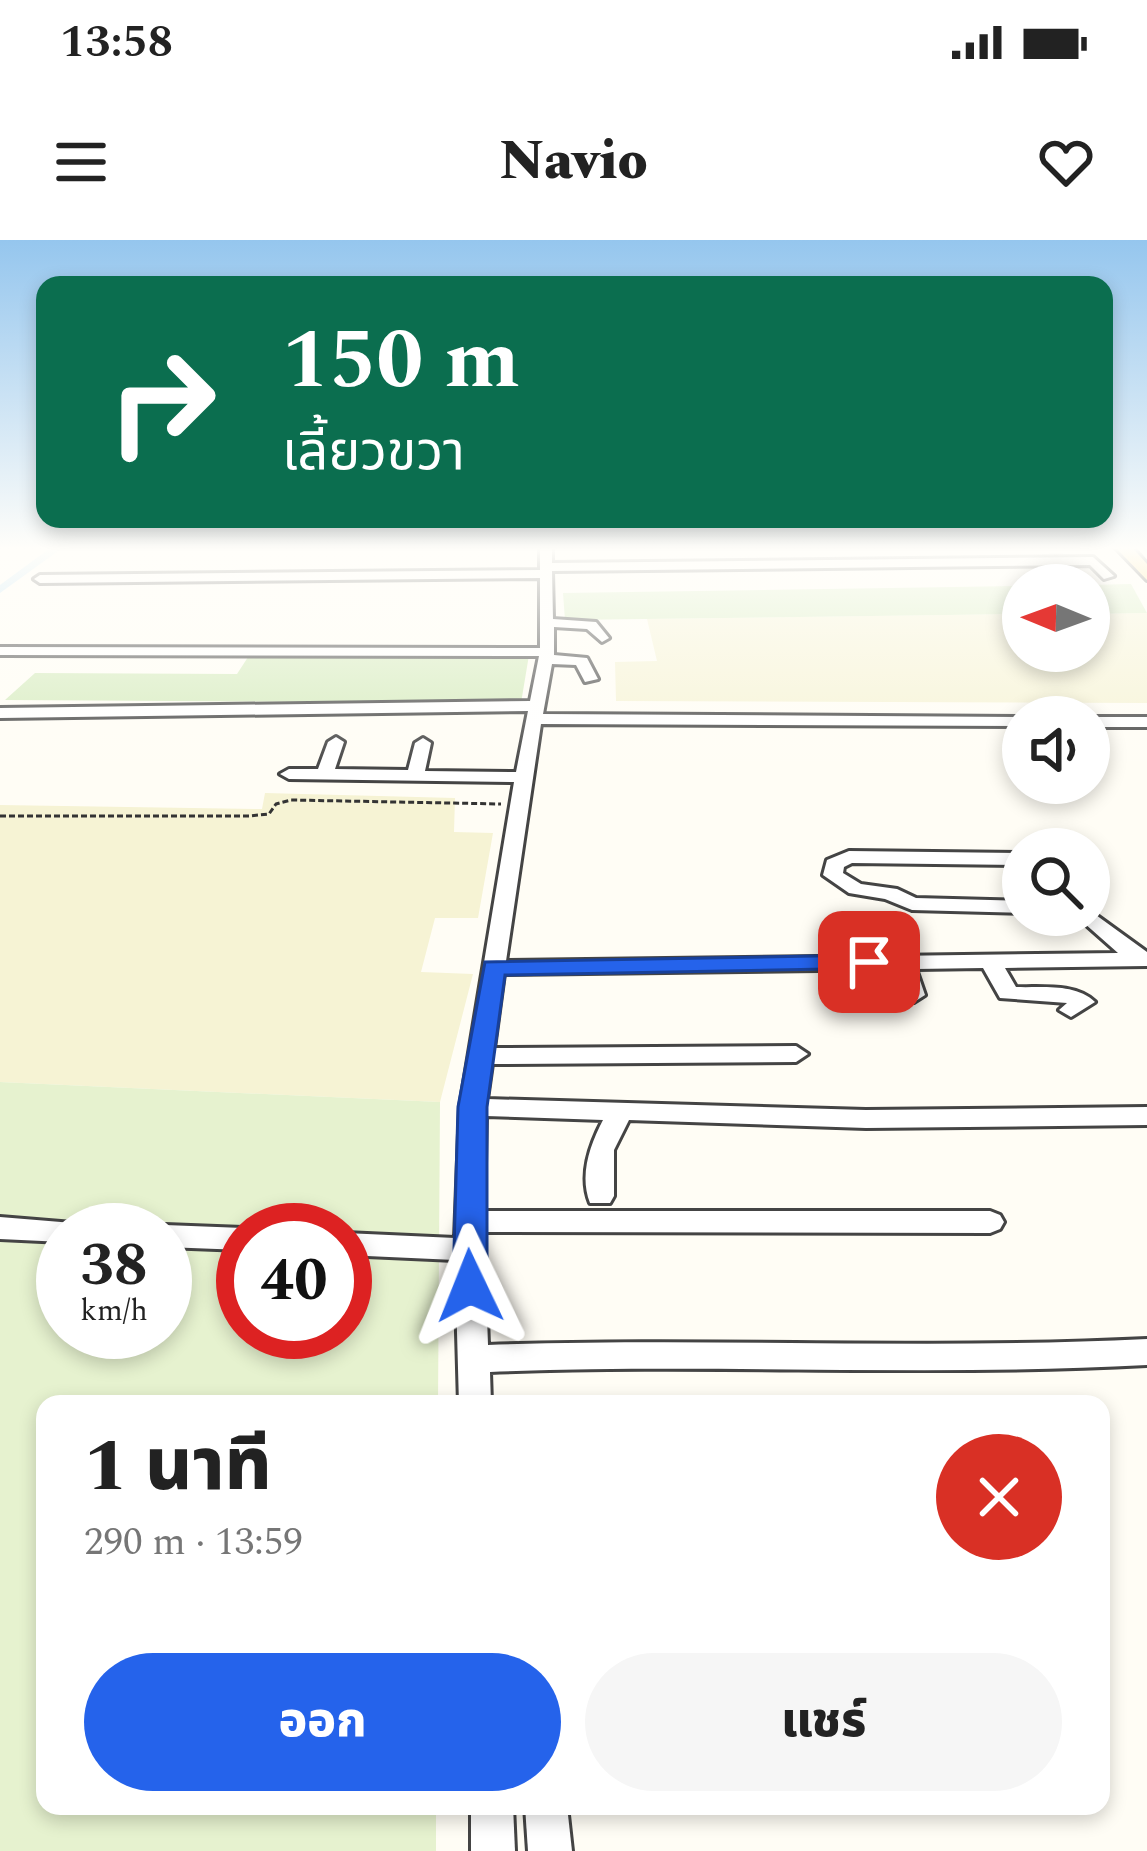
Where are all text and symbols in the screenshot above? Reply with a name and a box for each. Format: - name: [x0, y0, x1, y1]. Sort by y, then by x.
- text: 13:58: [60, 8, 173, 77]
- text: Navio: [500, 121, 647, 203]
- icon: menu: [48, 129, 114, 195]
- icon: heart: [1033, 129, 1099, 195]
- text: 150 m: [282, 297, 520, 425]
- icon: right: [84, 324, 240, 480]
- text: เลี้ยวขวา: [282, 412, 465, 494]
- north arrow: [1002, 564, 1110, 672]
- map controls: [1002, 564, 1110, 936]
- button: sound: [1002, 696, 1110, 804]
- button: search: [1002, 828, 1110, 936]
- pin: [818, 911, 920, 1013]
- icon: arrive: [836, 929, 902, 995]
- speed limit sign: 40: [216, 1203, 372, 1359]
- text: 38: [80, 1220, 148, 1312]
- position arrow: [407, 1223, 533, 1349]
- text: km/h: [80, 1288, 148, 1334]
- text: 1 นาที: [84, 1413, 272, 1522]
- button: close: [936, 1434, 1062, 1560]
- text: 290 m · 13:59: [84, 1513, 303, 1572]
- button: ออก: [84, 1653, 561, 1791]
- button: แชร์: [585, 1653, 1062, 1791]

